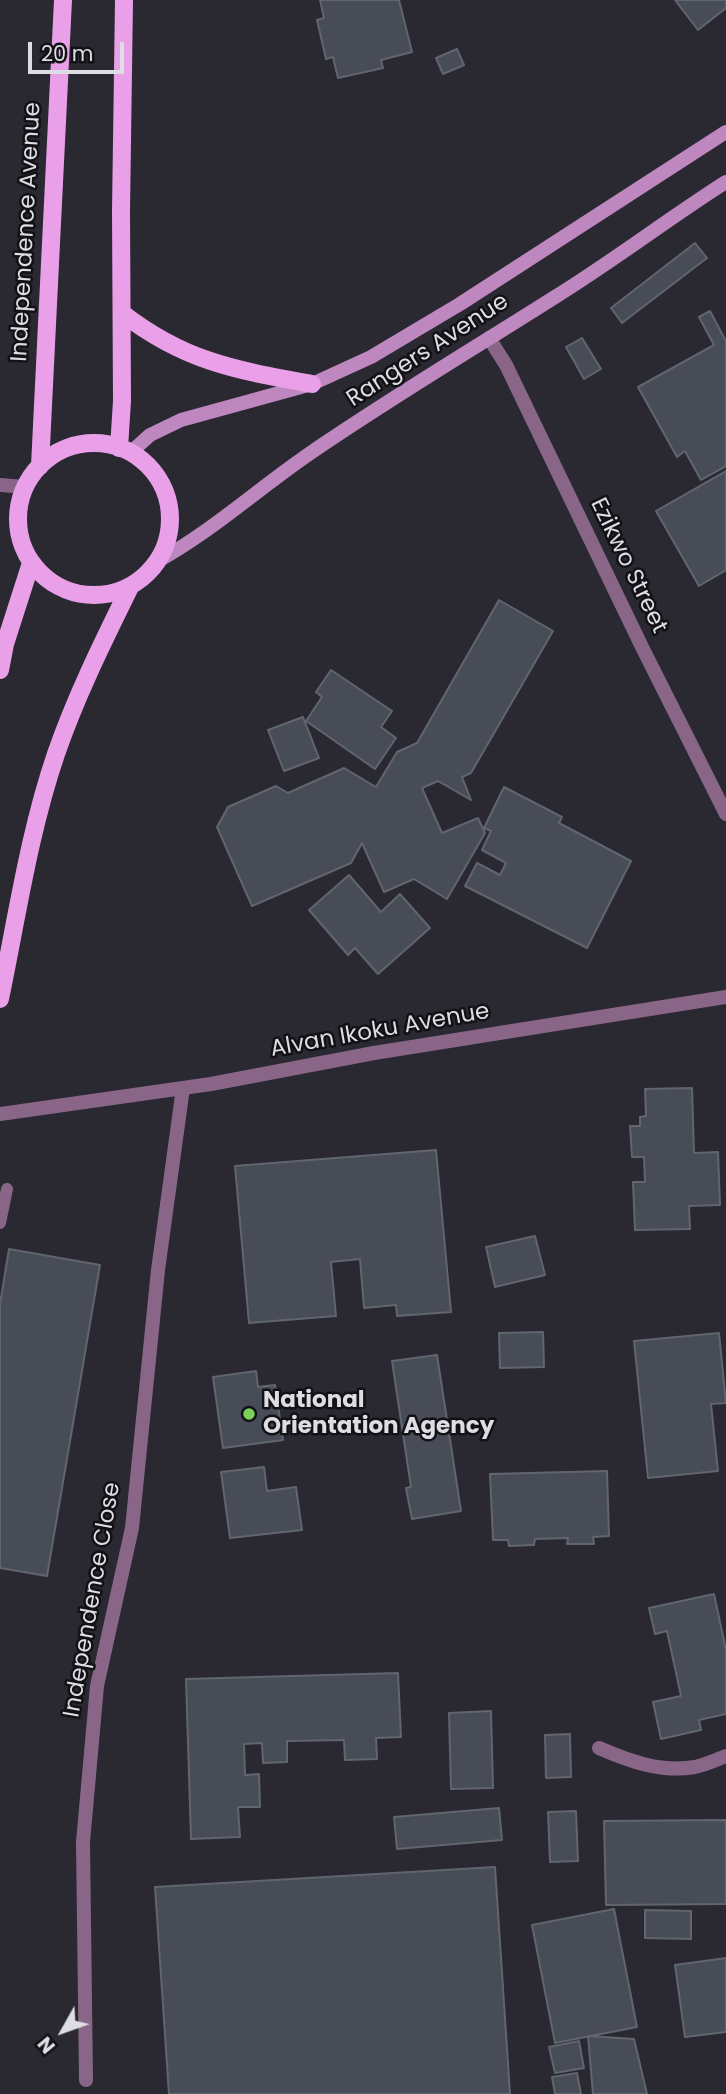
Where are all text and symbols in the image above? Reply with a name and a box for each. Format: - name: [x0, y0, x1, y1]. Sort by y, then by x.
- scale bar: [32, 28, 128, 72]
- text: 20 m: [41, 39, 94, 68]
- street label: Independence Avenue: [6, 101, 48, 363]
- street label: Rangers Avenue: [342, 288, 514, 414]
- street label: Ezikwo Street: [583, 494, 673, 638]
- street label: Alvan Ikoku Avenue: [268, 998, 492, 1064]
- place label: National Orientation Agency: [263, 1387, 494, 1441]
- marker: National Orientation Agency: [241, 1406, 257, 1422]
- street label: Independence Close: [59, 1480, 127, 1720]
- north arrow: [28, 1996, 98, 2066]
- text: N: [32, 2031, 61, 2059]

